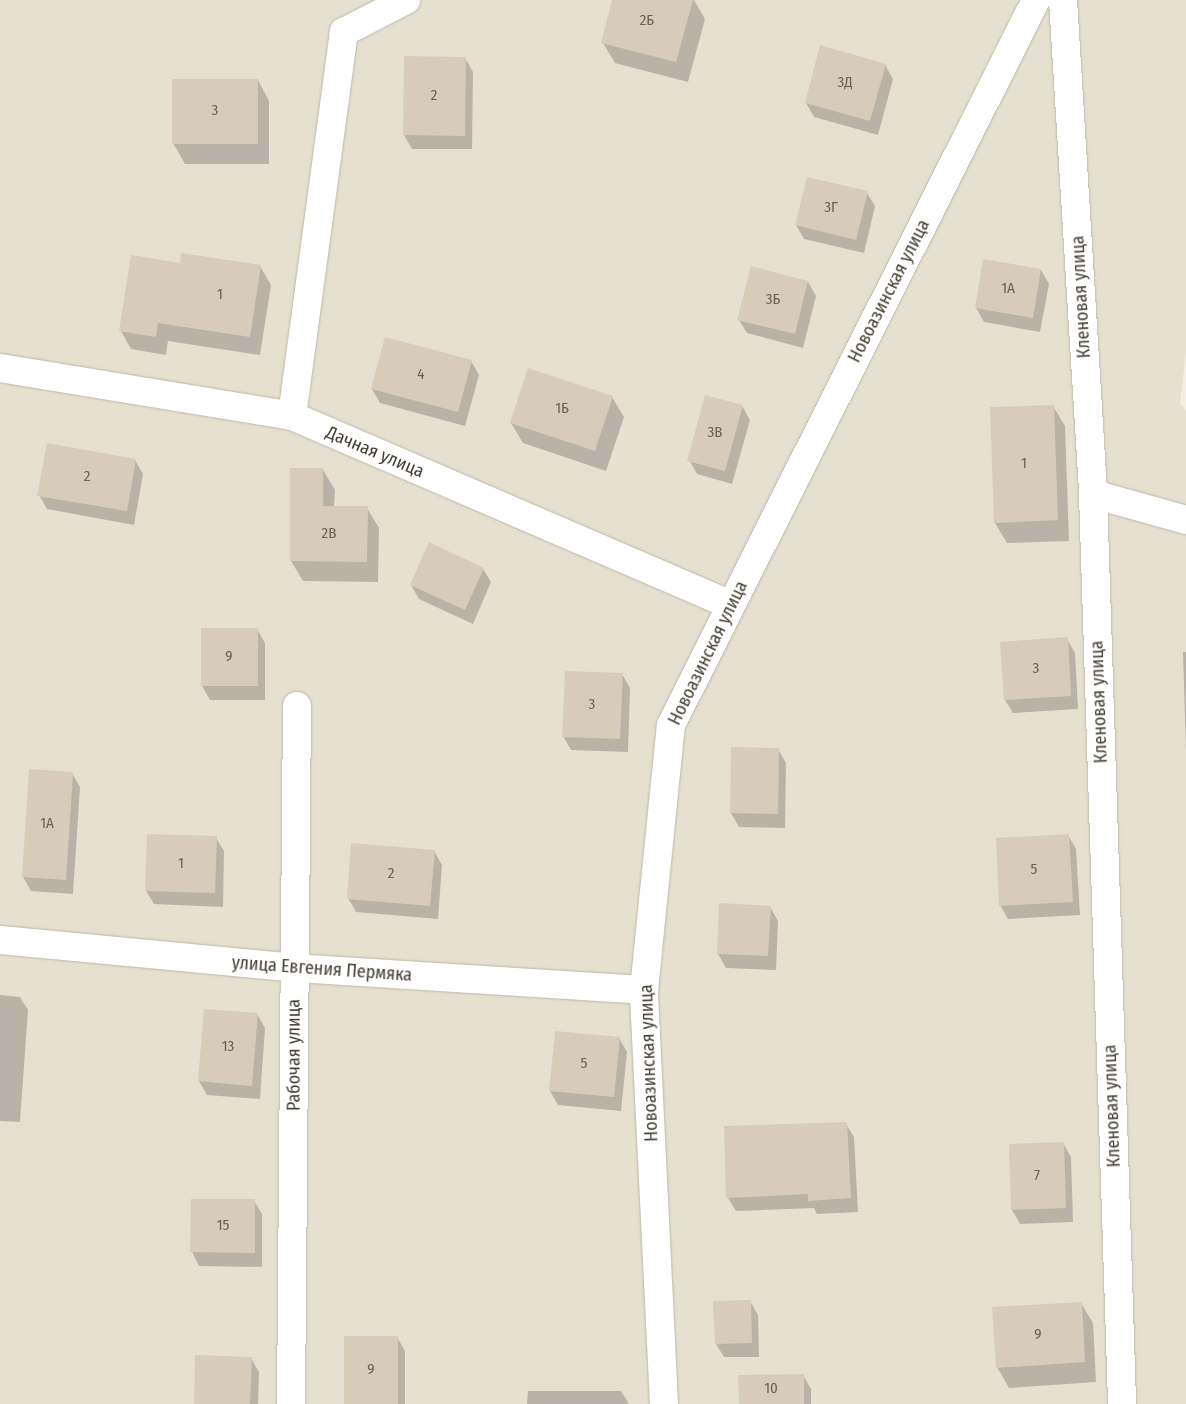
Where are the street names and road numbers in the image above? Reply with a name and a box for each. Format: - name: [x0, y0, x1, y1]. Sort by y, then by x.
- street label: Новоазинская улица: [844, 216, 934, 366]
- street label: Кленовая улица: [1067, 235, 1095, 359]
- street label: Дачная улица: [323, 422, 427, 482]
- street label: Новоазинская улица: [664, 577, 752, 729]
- street label: Кленовая улица: [1086, 640, 1112, 764]
- street label: улица Евгения Пермяка: [231, 952, 413, 986]
- street label: Новоазинская улица: [635, 984, 663, 1142]
- street label: Рабочая улица: [283, 999, 305, 1111]
- street label: Кленовая улица: [1099, 1044, 1125, 1168]

